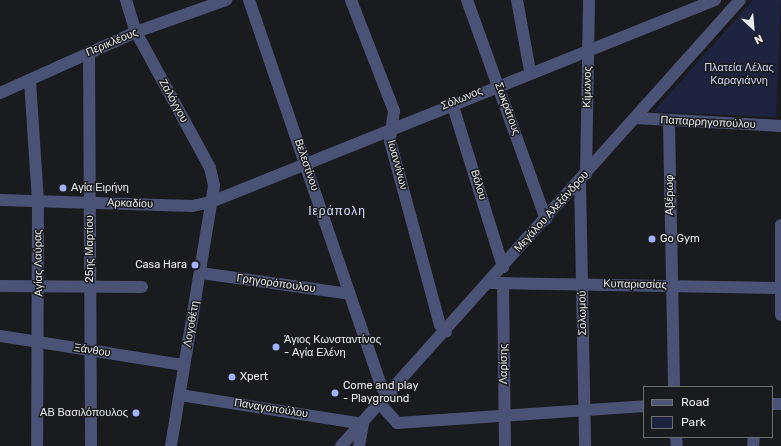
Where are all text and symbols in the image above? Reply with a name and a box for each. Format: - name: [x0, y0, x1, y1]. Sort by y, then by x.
- north arrow: [733, 8, 773, 48]
- street label: Περικλέους: [84, 26, 140, 60]
- text: N: [752, 32, 765, 47]
- park label: Πλατεία Λέλας Καραγιάννη: [704, 62, 774, 88]
- street label: Κίμωνος: [581, 66, 595, 108]
- street label: Ζαλόγγου: [156, 77, 190, 125]
- street label: Σωκράτους: [491, 81, 523, 137]
- street label: Σόλωνος: [439, 85, 485, 113]
- street label: Παπαρρηγοπούλου: [660, 114, 756, 132]
- street label: Βελεστίνου: [291, 137, 321, 193]
- street label: Ιωαννίνων: [384, 139, 410, 191]
- street label: Βόλου: [467, 168, 489, 202]
- street label: Μεγάλου Αλεξάνδρου: [512, 169, 592, 255]
- street label: Αβέρωφ: [663, 175, 677, 215]
- place label: Αγία Ειρήνη: [71, 181, 129, 195]
- marker: Αγία Ειρήνη: [58, 183, 68, 193]
- street label: Αρκαδίου: [107, 197, 153, 211]
- district label: Ιεράπολη: [308, 205, 366, 219]
- street label: 25ης Μαρτίου: [83, 215, 97, 283]
- street label: Αγίας Λαύρας: [32, 229, 46, 297]
- place label: Go Gym: [660, 232, 700, 246]
- marker: Go Gym: [647, 234, 657, 244]
- place label: Casa Hara: [135, 258, 187, 272]
- marker: Casa Hara: [190, 260, 200, 270]
- street label: Γρηγορόπουλου: [236, 272, 316, 296]
- street label: Κυπαρισσίας: [603, 278, 667, 292]
- street label: Σολωμού: [576, 290, 590, 336]
- street label: Λογοθέτη: [181, 300, 203, 348]
- place label: Άγιος Κωνσταντίνος - Αγία Ελένη: [284, 334, 381, 360]
- street label: Ξάνθου: [73, 342, 111, 360]
- marker: Άγιος Κωνσταντίνος - Αγία Ελένη: [271, 342, 281, 352]
- street label: Λαρίσης: [497, 344, 511, 384]
- place label: Xpert: [240, 370, 268, 384]
- marker: Xpert: [227, 372, 237, 382]
- place label: Come and play - Playground: [343, 380, 418, 406]
- legend: [643, 386, 773, 438]
- marker: Come and play - Playground: [330, 388, 340, 398]
- text: Road: [681, 395, 709, 409]
- street label: Παναγοπούλου: [233, 397, 309, 421]
- place label: ΑΒ Βασιλόπουλος: [40, 406, 128, 420]
- marker: ΑΒ Βασιλόπουλος: [131, 408, 141, 418]
- text: Park: [681, 415, 706, 429]

